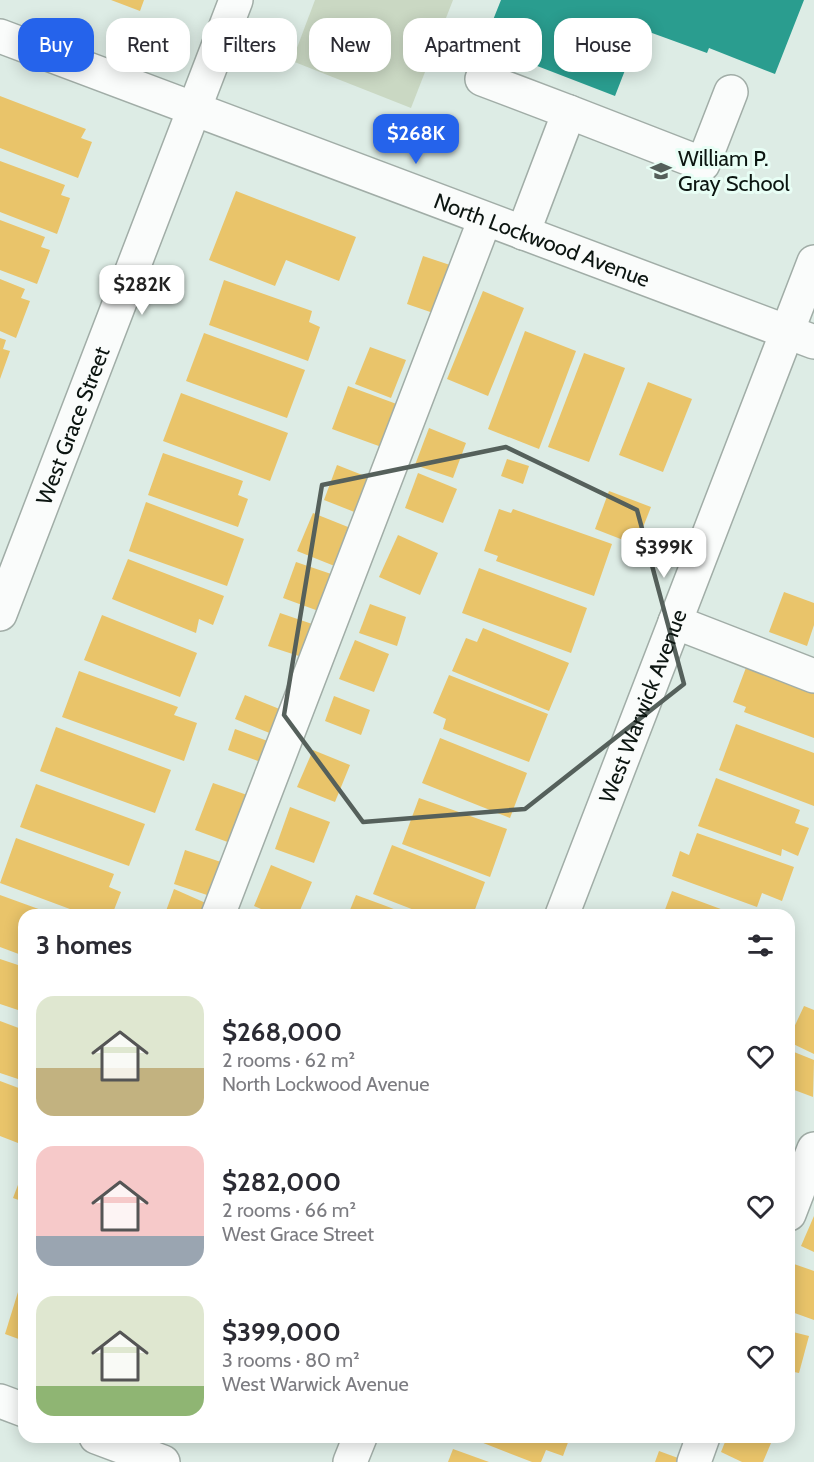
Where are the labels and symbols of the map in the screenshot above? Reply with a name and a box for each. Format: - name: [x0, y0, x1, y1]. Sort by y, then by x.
- pin: $268K: [374, 114, 458, 165]
- place label: William P. Gray School: [678, 145, 791, 197]
- school or university icon: William P. Gray School: [649, 159, 673, 183]
- street label: North Lockwood Avenue: [430, 187, 654, 293]
- pin: $282K: [100, 265, 184, 316]
- street label: West Grace Street: [30, 342, 115, 508]
- pin: $399K: [622, 528, 706, 579]
- street label: West Warwick Avenue: [593, 605, 692, 807]

